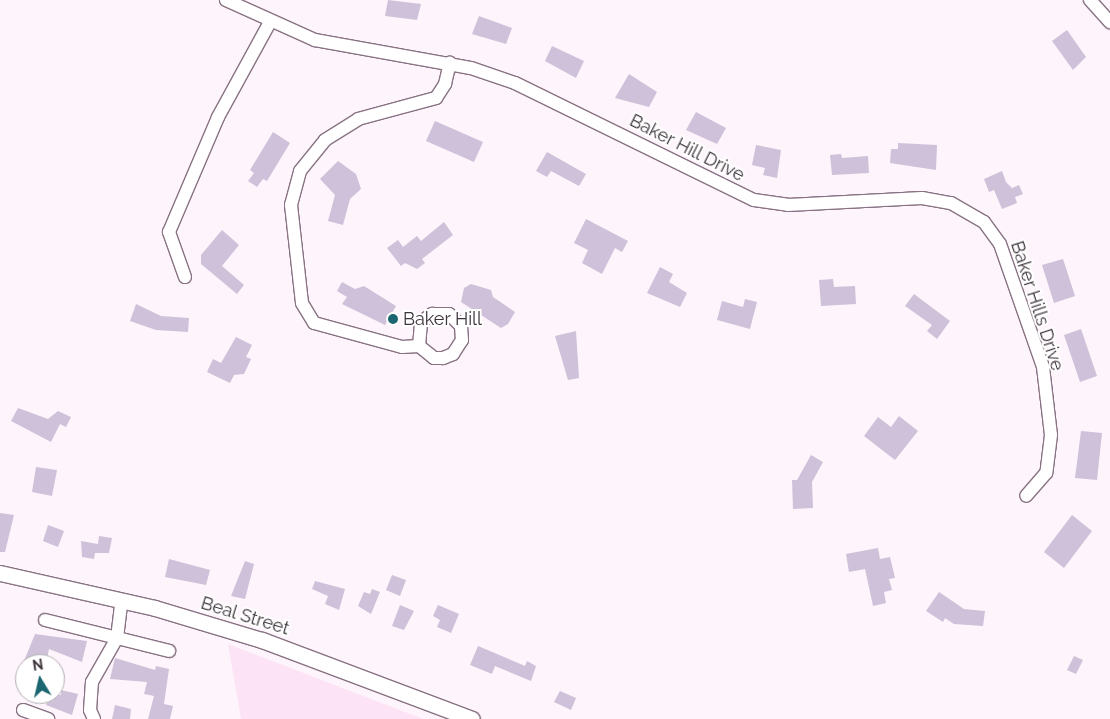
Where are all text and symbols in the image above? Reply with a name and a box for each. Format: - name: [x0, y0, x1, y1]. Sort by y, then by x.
- street label: Baker Hill Drive: [626, 110, 748, 186]
- street label: Baker Hills Drive: [1006, 238, 1068, 374]
- place label: Baker Hill: [403, 308, 482, 330]
- marker: Baker Hill: [387, 313, 399, 325]
- street label: Beal Street: [198, 592, 292, 640]
- north arrow: [15, 654, 65, 704]
- text: N: [31, 656, 44, 674]

